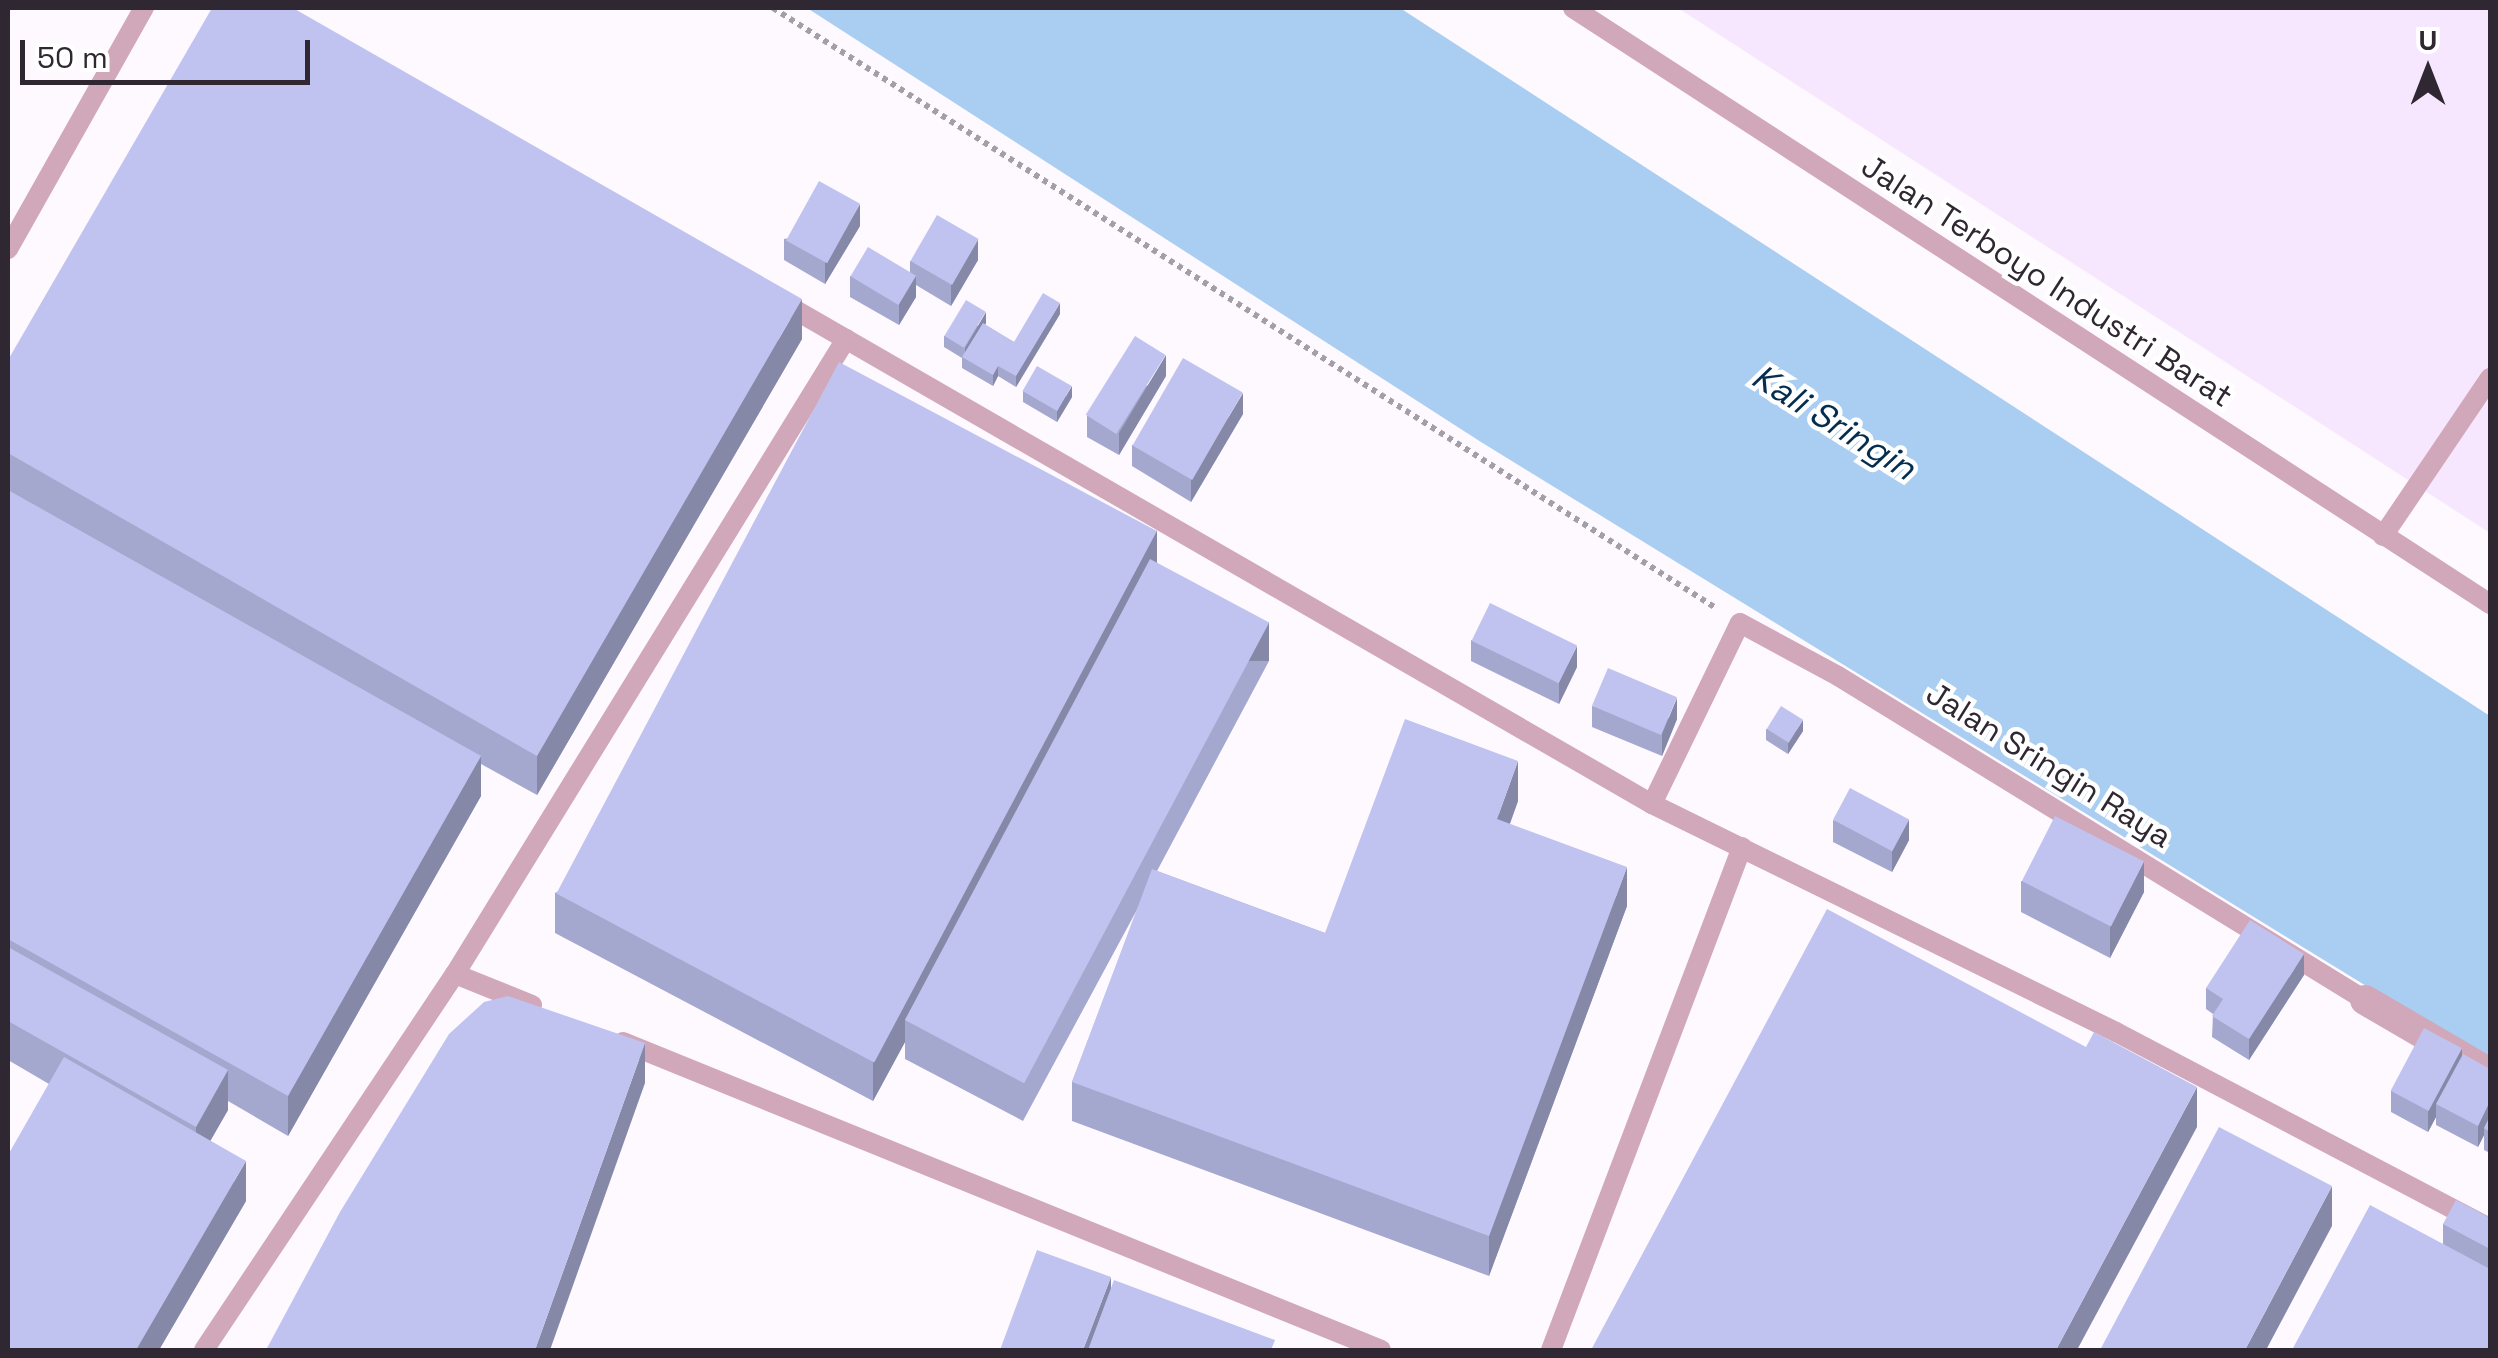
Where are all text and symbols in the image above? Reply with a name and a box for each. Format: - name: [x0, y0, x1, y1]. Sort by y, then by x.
- scale bar: [25, 20, 315, 82]
- north arrow: [2378, 20, 2478, 120]
- text: U: [2419, 22, 2437, 58]
- text: 50 m: [37, 38, 108, 77]
- street label: Jalan Terboyo Industri Barat: [1854, 146, 2240, 416]
- water label: Kali Sringin: [1745, 355, 1923, 489]
- street label: Jalan Sringin Raya: [1919, 674, 2179, 856]

